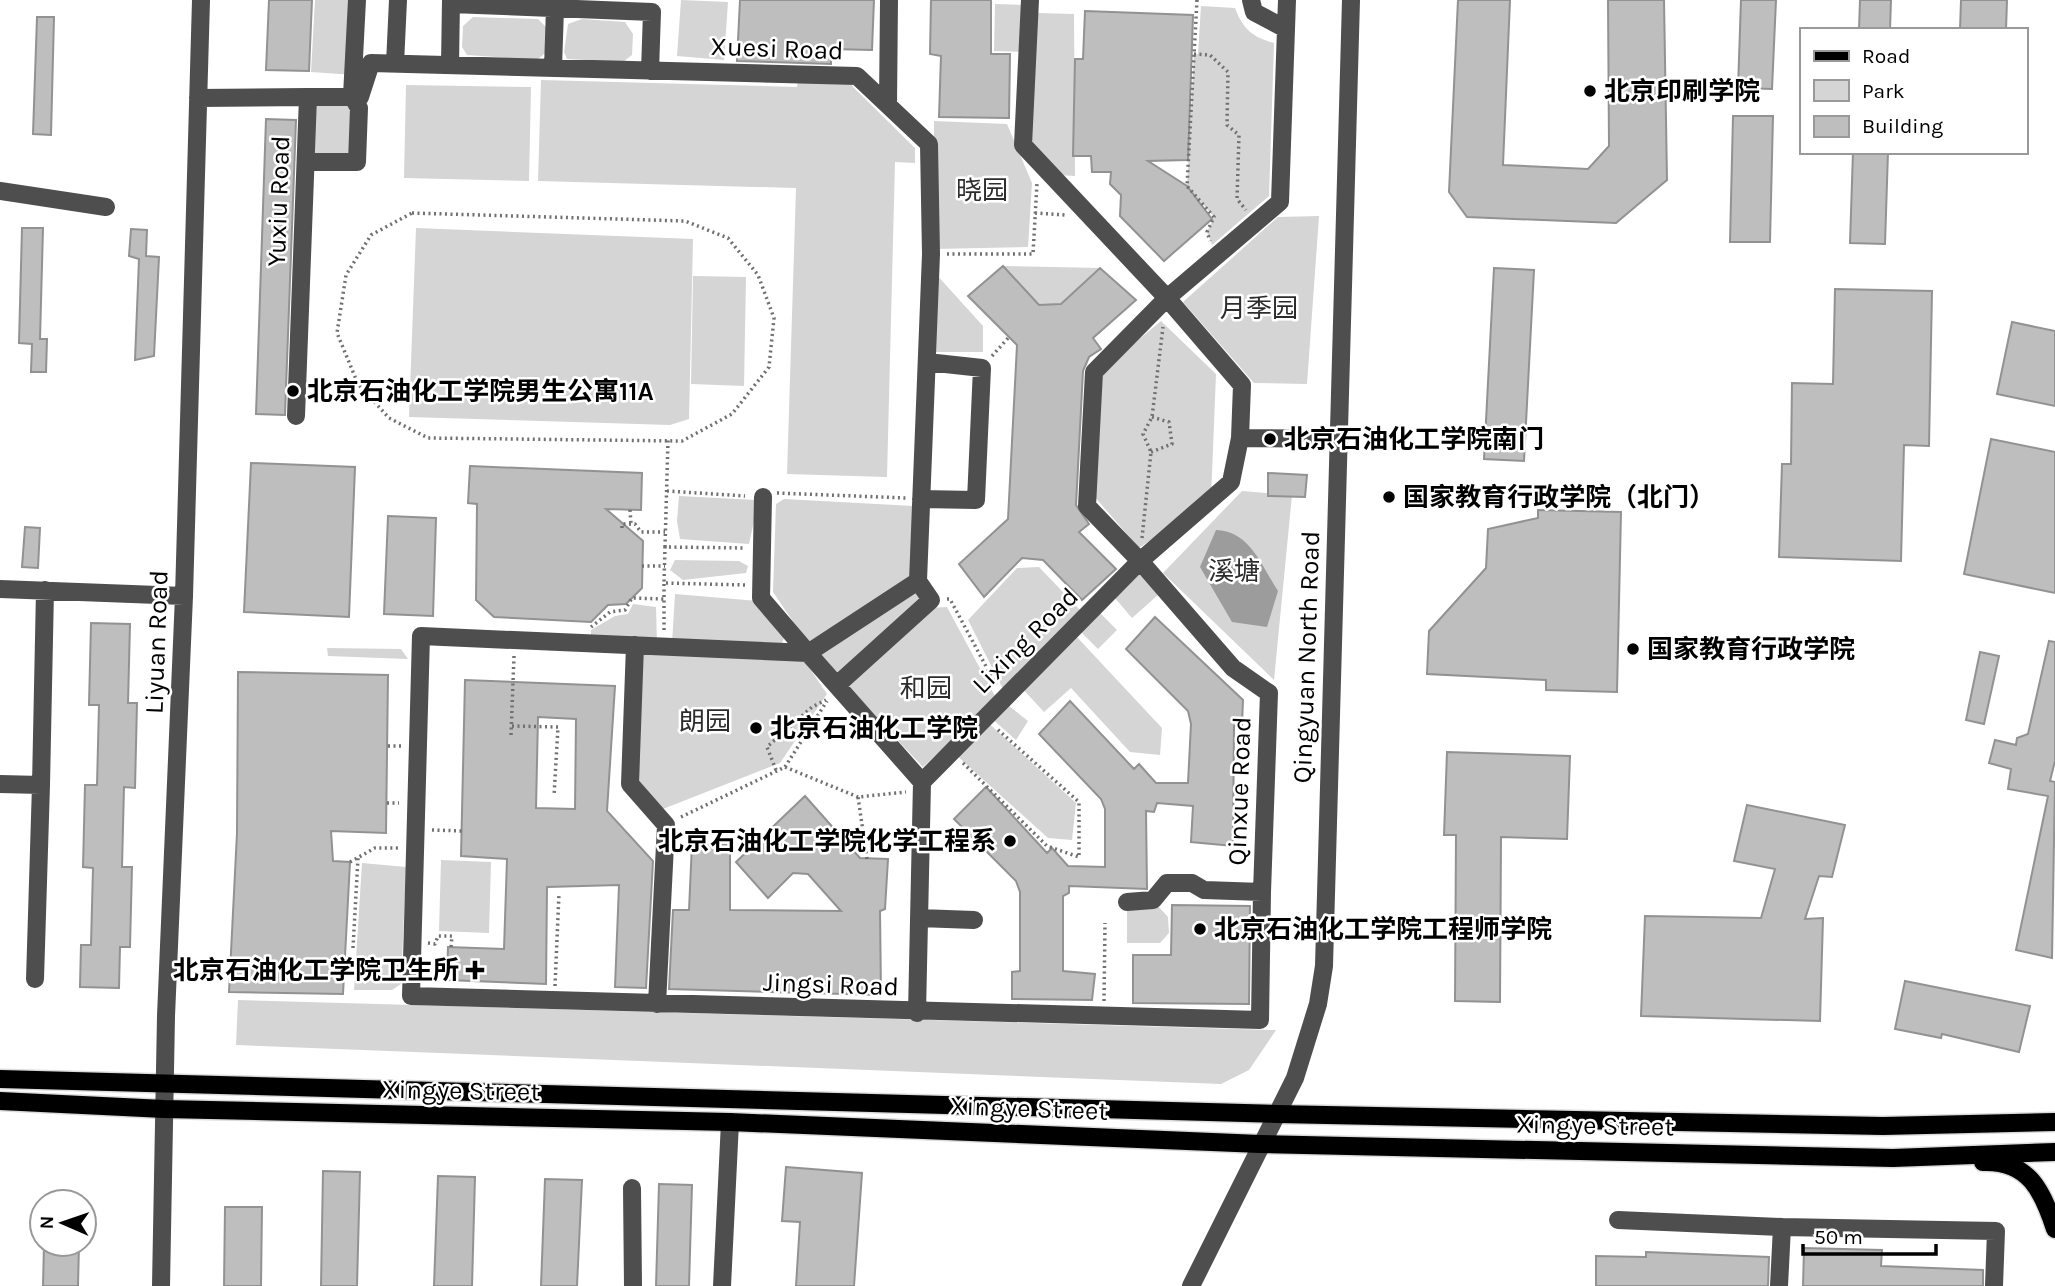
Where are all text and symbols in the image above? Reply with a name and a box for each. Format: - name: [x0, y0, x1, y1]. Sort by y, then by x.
- legend: [1800, 28, 2027, 154]
- street label: Xuesi Road: [710, 31, 844, 66]
- text: Road: [1862, 44, 1910, 68]
- place label: 北京印刷学院: [1604, 76, 1760, 107]
- text: Park: [1862, 79, 1905, 103]
- marker: 北京印刷学院: [1582, 83, 1598, 99]
- text: Building: [1862, 114, 1943, 138]
- street label: Yuxiu Road: [261, 135, 296, 267]
- park label: 晓园: [956, 175, 1008, 206]
- park label: 月季园: [1220, 293, 1298, 324]
- place label: 北京石油化工学院男生公寓11A: [307, 376, 654, 407]
- marker: 北京石油化工学院男生公寓11A: [285, 383, 301, 399]
- place label: 北京石油化工学院南门: [1284, 424, 1544, 455]
- marker: 北京石油化工学院南门: [1262, 431, 1278, 447]
- place label: 国家教育行政学院（北门）: [1403, 482, 1715, 513]
- marker: 国家教育行政学院（北门）: [1381, 489, 1397, 505]
- street label: Qingyuan North Road: [1287, 530, 1326, 784]
- park label: 溪塘: [1208, 556, 1260, 587]
- street label: Liyuan Road: [139, 570, 174, 714]
- street label: Lixing Road: [966, 581, 1085, 700]
- place label: 国家教育行政学院: [1647, 634, 1855, 665]
- marker: 国家教育行政学院: [1625, 641, 1641, 657]
- park label: 和园: [900, 673, 952, 704]
- park label: 朗园: [679, 706, 731, 737]
- place label: 北京石油化工学院: [770, 713, 978, 744]
- street label: Qinxue Road: [1221, 716, 1258, 866]
- marker: 北京石油化工学院: [748, 720, 764, 736]
- place label: 北京石油化工学院化学工程系: [658, 826, 996, 857]
- marker: 北京石油化工学院化学工程系: [1002, 833, 1018, 849]
- place label: 北京石油化工学院工程师学院: [1214, 914, 1552, 945]
- marker: 北京石油化工学院工程师学院: [1192, 921, 1208, 937]
- place label: 北京石油化工学院卫生所: [173, 955, 459, 986]
- marker: 北京石油化工学院卫生所: [465, 960, 485, 980]
- street label: Jingsi Road: [762, 967, 900, 1002]
- street label: Xingye Street: [382, 1074, 541, 1107]
- street label: Xingye Street: [949, 1090, 1109, 1127]
- street label: Xingye Street: [1516, 1109, 1675, 1142]
- north arrow: [28, 1188, 98, 1258]
- scale bar: [1803, 1212, 1936, 1256]
- text: N: [36, 1215, 58, 1230]
- text: 50 m: [1814, 1225, 1863, 1249]

